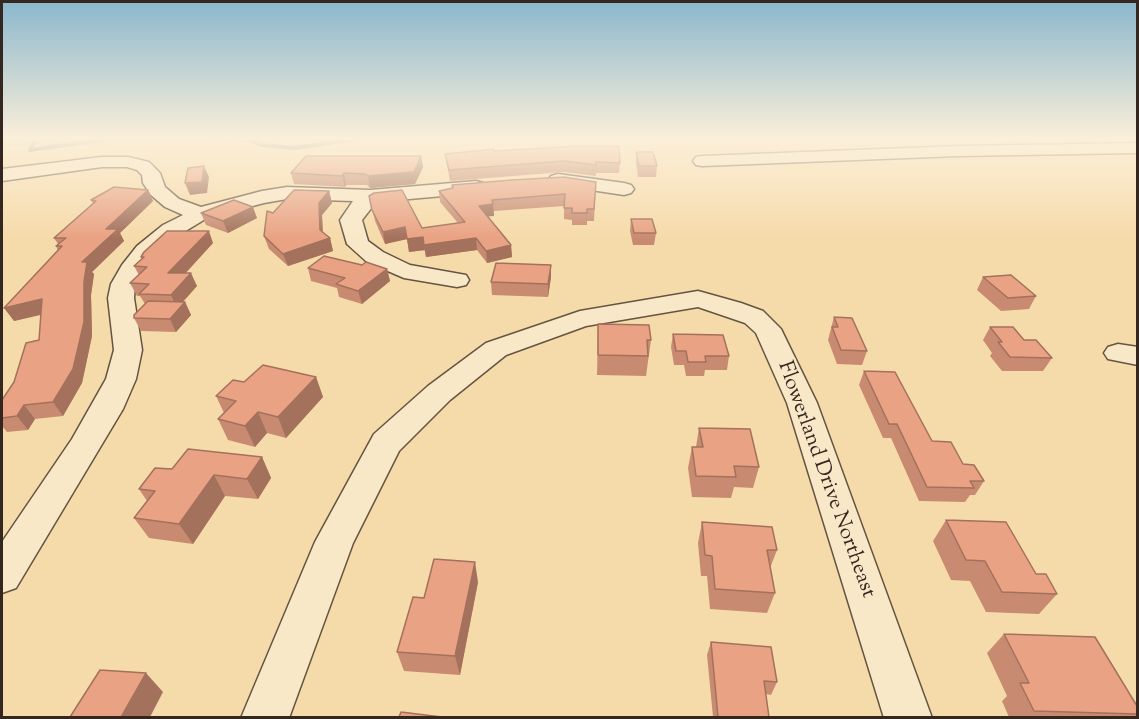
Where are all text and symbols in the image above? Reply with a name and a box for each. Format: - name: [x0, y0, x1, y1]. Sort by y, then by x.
- street label: Flowerland Drive Northeast: [770, 358, 880, 602]

